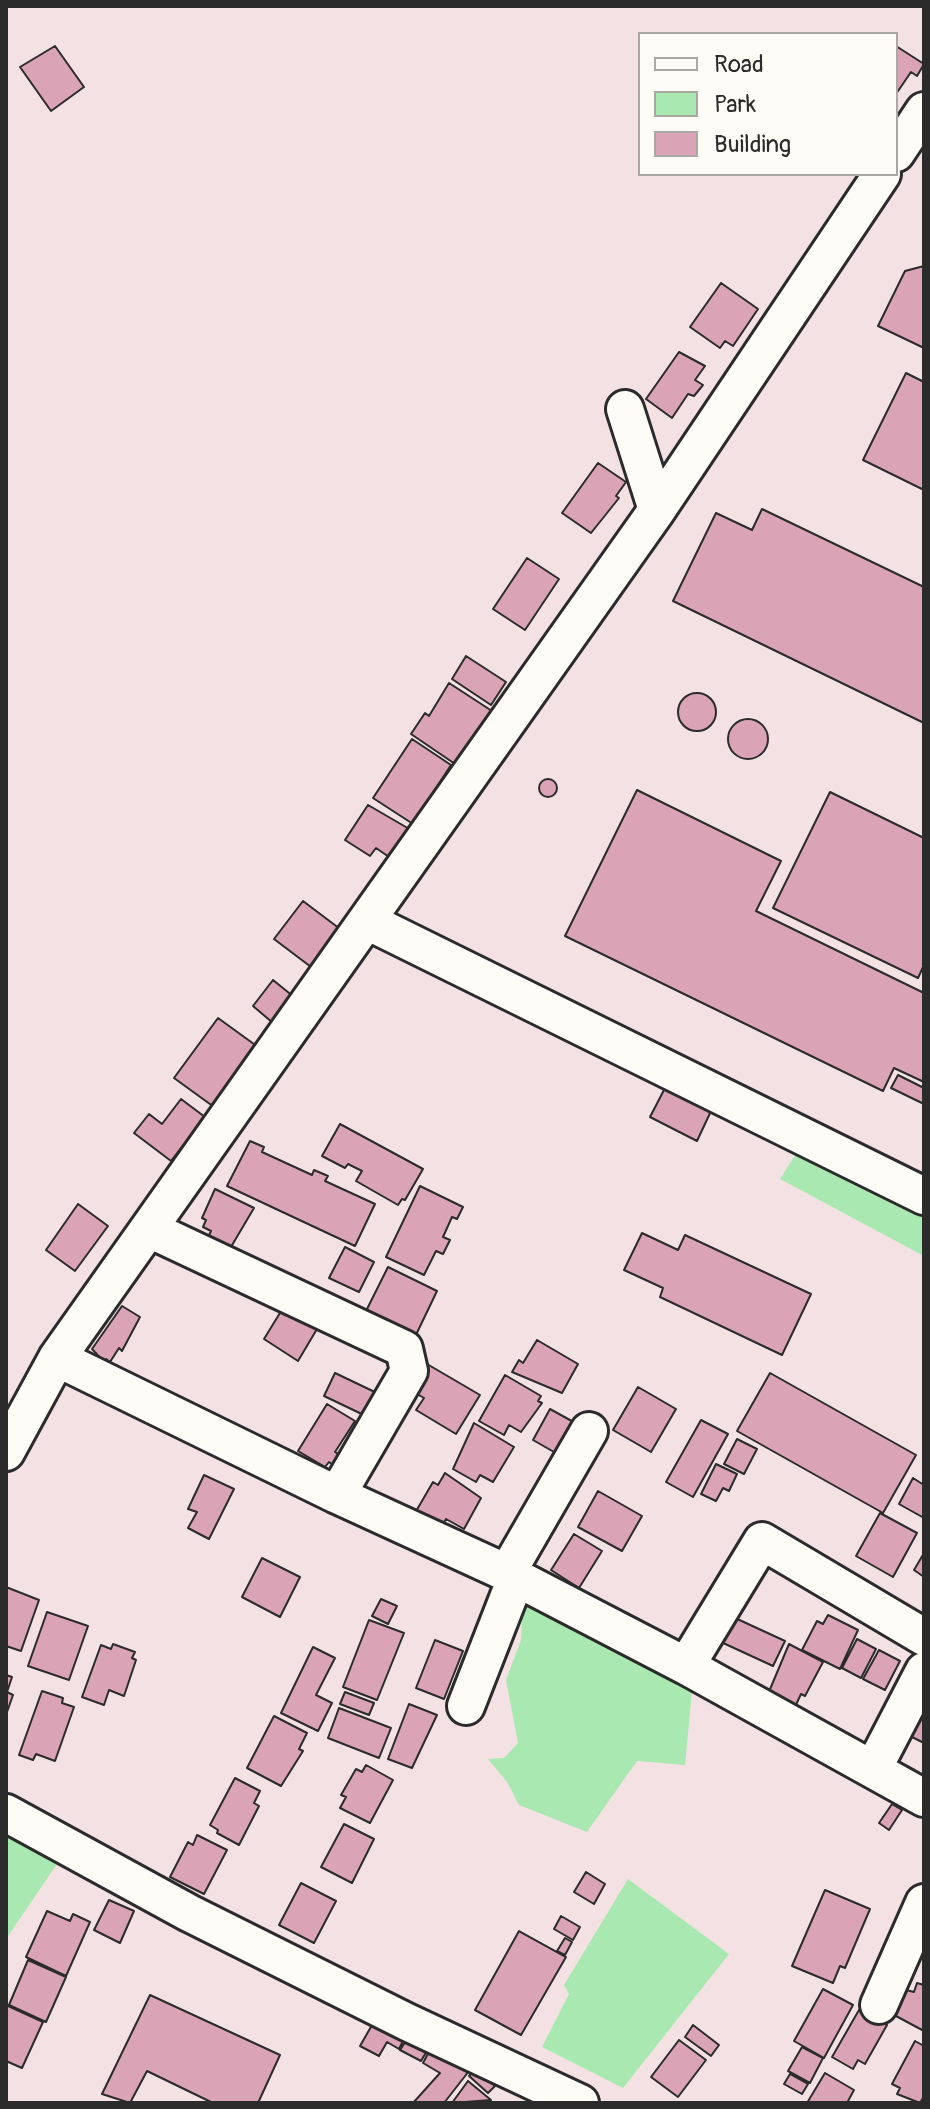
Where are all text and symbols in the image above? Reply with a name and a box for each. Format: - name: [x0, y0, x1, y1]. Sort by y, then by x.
- legend: [638, 32, 898, 176]
- text: Road: [714, 50, 764, 79]
- text: Park: [714, 90, 756, 119]
- text: Building: [714, 130, 791, 159]

